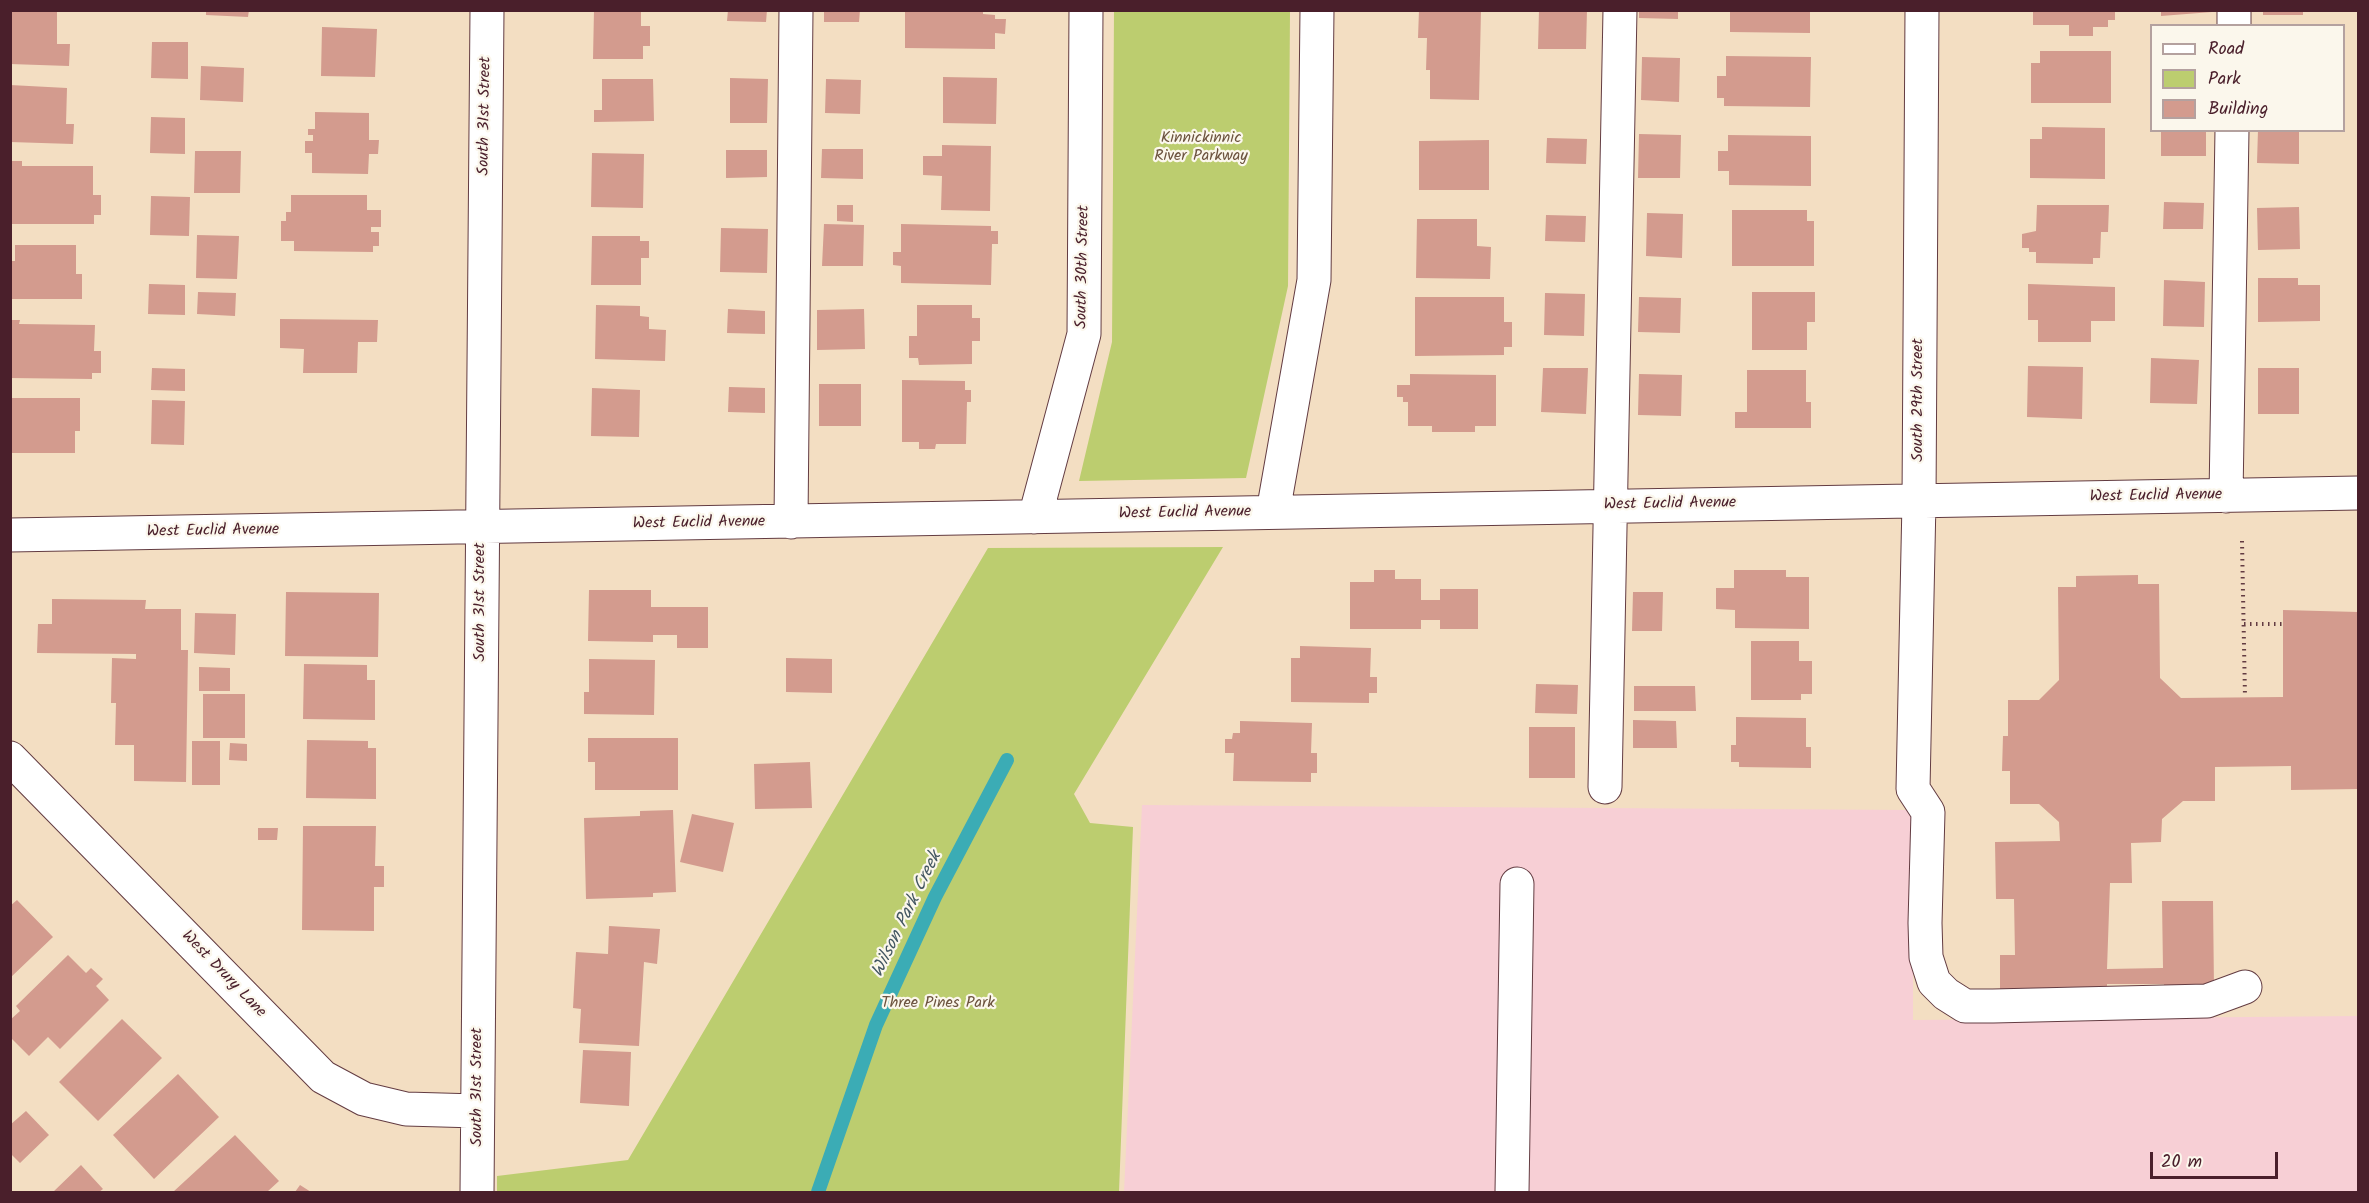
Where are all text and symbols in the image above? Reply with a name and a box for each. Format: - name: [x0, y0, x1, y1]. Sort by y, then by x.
- legend: [2150, 24, 2345, 132]
- text: Road: [2208, 35, 2244, 64]
- street label: South 31st Street: [475, 56, 497, 176]
- text: Park: [2208, 65, 2241, 94]
- text: Building: [2208, 95, 2268, 124]
- park label: Kinnickinnic River Parkway: [1154, 129, 1248, 167]
- street label: South 30th Street: [1073, 205, 1095, 329]
- street label: South 29th Street: [1909, 338, 1929, 462]
- street label: West Euclid Avenue: [2090, 486, 2222, 508]
- street label: West Euclid Avenue: [1604, 494, 1736, 516]
- street label: West Euclid Avenue: [1119, 503, 1251, 525]
- street label: West Euclid Avenue: [633, 513, 765, 535]
- street label: West Euclid Avenue: [147, 521, 279, 543]
- street label: South 31st Street: [471, 543, 491, 661]
- water label: Wilson Park Creek: [868, 849, 948, 981]
- street label: West Drury Lane: [177, 927, 269, 1023]
- park label: Three Pines Park: [881, 994, 995, 1014]
- street label: South 31st Street: [468, 1028, 488, 1146]
- scale bar: [2153, 1140, 2280, 1178]
- text: 20 m: [2161, 1148, 2202, 1177]

